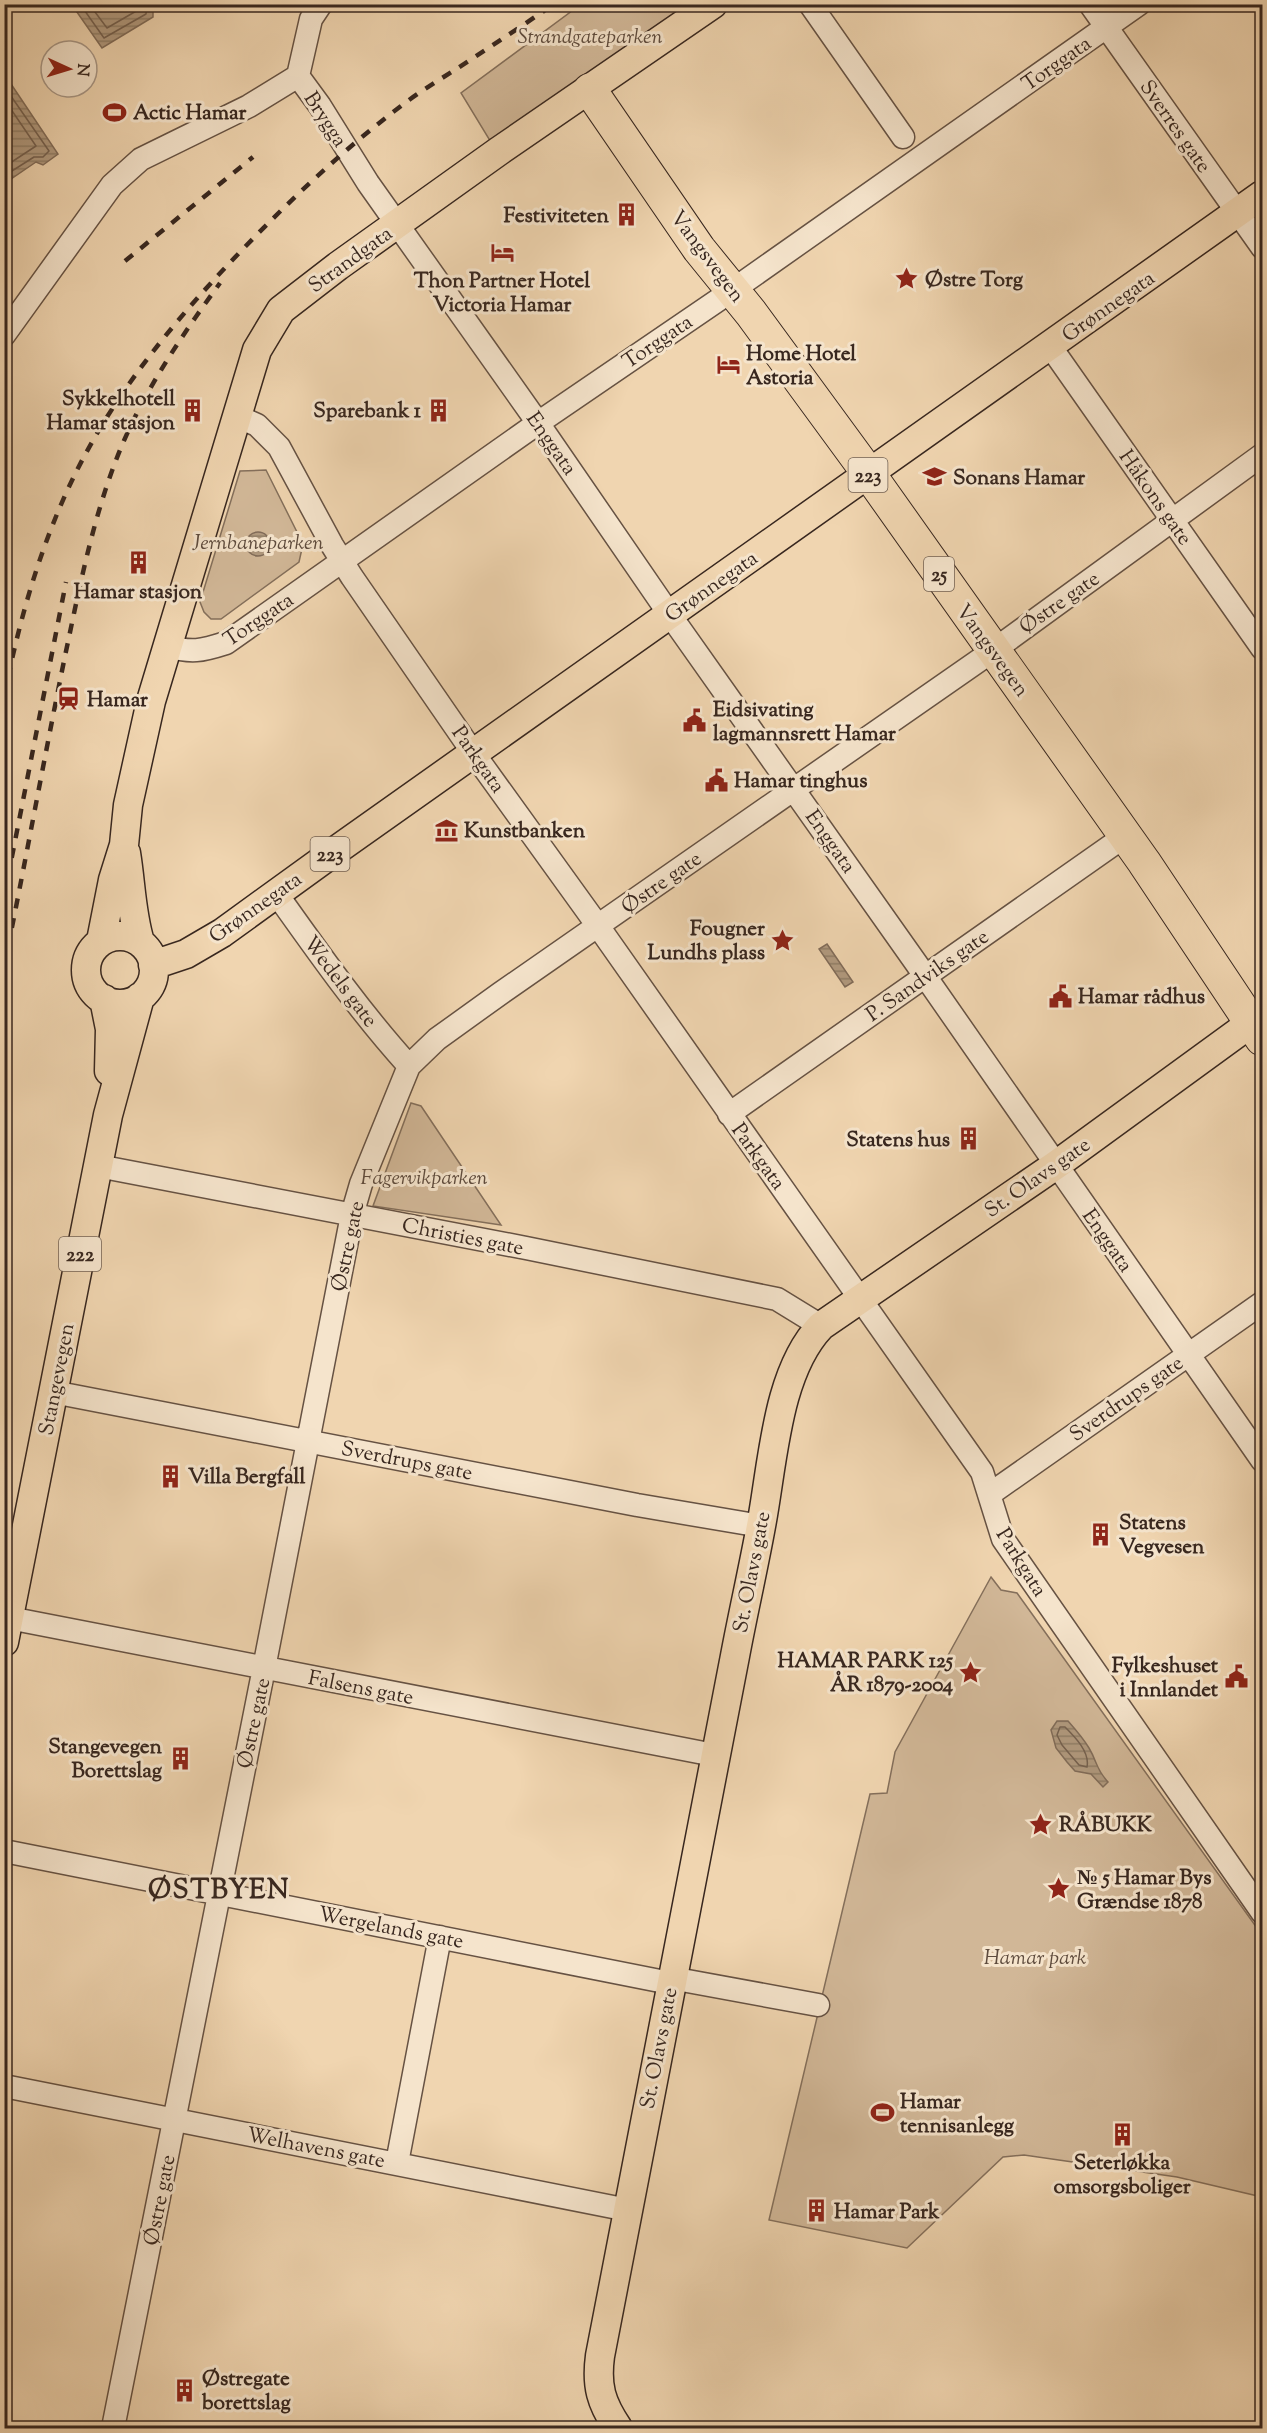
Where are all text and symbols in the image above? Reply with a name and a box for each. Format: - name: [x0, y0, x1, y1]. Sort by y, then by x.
- park label: Strandgateparken: [518, 23, 662, 53]
- street label: Torggata: [1016, 30, 1098, 100]
- north arrow: [39, 39, 99, 99]
- text: N: [70, 63, 93, 77]
- street label: Sverres gate: [1131, 74, 1218, 180]
- street label: Brygga: [295, 86, 354, 154]
- sports icon: Actic Hamar: [102, 99, 128, 125]
- place label: Actic Hamar: [133, 99, 246, 129]
- place label: Festiviteten: [504, 202, 610, 232]
- building icon: Festiviteten: [614, 202, 640, 228]
- street label: Vangsvegen: [662, 205, 751, 310]
- street label: Strandgata: [303, 220, 400, 301]
- hotel icon: Thon Partner Hotel Victoria Hamar: [489, 239, 515, 265]
- street label: Grønnegata: [1057, 264, 1162, 351]
- place icon: Østre Torg: [894, 266, 920, 292]
- place label: Østre Torg: [925, 266, 1024, 296]
- place label: Thon Partner Hotel Victoria Hamar: [414, 267, 590, 321]
- street label: Torggata: [617, 308, 700, 377]
- place label: Home Hotel Astoria: [746, 340, 856, 394]
- hotel icon: Home Hotel Astoria: [715, 352, 741, 378]
- place label: Sykkelhotell Hamar stasjon: [46, 385, 176, 439]
- building icon: Sykkelhotell Hamar stasjon: [180, 397, 206, 423]
- place label: Sparebank 1: [313, 397, 422, 427]
- building icon: Sparebank 1: [426, 397, 452, 423]
- street label: Enggata: [518, 406, 583, 482]
- street label: Håkons gate: [1110, 444, 1198, 552]
- road number: 223: [848, 458, 888, 492]
- school or university icon: Sonans Hamar: [922, 464, 948, 490]
- place label: Sonans Hamar: [953, 464, 1085, 494]
- park label: Jernbaneparken: [192, 529, 323, 559]
- street label: Grønnegata: [660, 544, 765, 631]
- building icon: Hamar stasjon: [125, 550, 151, 576]
- road number: 25: [924, 557, 954, 591]
- street label: Østre gate: [1014, 565, 1107, 642]
- place label: Hamar stasjon: [74, 578, 203, 608]
- street label: Torggata: [218, 586, 301, 655]
- street label: Vangsvegen: [947, 598, 1035, 704]
- station icon: Hamar: [56, 686, 82, 712]
- place label: Hamar: [87, 686, 148, 716]
- place label: Eidsivating lagmannsrett Hamar: [713, 696, 896, 750]
- public building icon: Eidsivating lagmannsrett Hamar: [682, 708, 708, 734]
- street label: Parkgata: [443, 720, 512, 800]
- public building icon: Hamar tinghus: [703, 767, 729, 793]
- place label: Hamar tinghus: [734, 767, 867, 797]
- street label: Enggata: [797, 804, 862, 880]
- museum icon: Kunstbanken: [433, 817, 459, 843]
- place label: Kunstbanken: [464, 817, 586, 847]
- road number: 223: [310, 837, 350, 871]
- street label: Østre gate: [616, 845, 709, 922]
- street label: Grønnegata: [204, 865, 309, 952]
- place label: Fougner Lundhs plass: [648, 915, 765, 969]
- street label: P. Sandviks gate: [861, 923, 996, 1030]
- place icon: Fougner Lundhs plass: [770, 927, 796, 953]
- street label: Wedels gate: [295, 930, 384, 1034]
- public building icon: Hamar rådhus: [1047, 983, 1073, 1009]
- place label: Hamar rådhus: [1078, 983, 1205, 1013]
- street label: Parkgata: [723, 1117, 792, 1197]
- place label: Statens hus: [846, 1126, 950, 1156]
- building icon: Statens hus: [955, 1126, 981, 1152]
- street label: St. Olavs gate: [979, 1131, 1097, 1226]
- park label: Fagervikparken: [360, 1164, 488, 1194]
- street label: Østre gate: [325, 1198, 373, 1295]
- street label: Enggata: [1074, 1203, 1139, 1279]
- street label: Christies gate: [399, 1211, 526, 1264]
- road number: 222: [59, 1237, 101, 1271]
- street label: Stangevegen: [32, 1321, 84, 1438]
- street label: Sverdrups gate: [1064, 1349, 1190, 1450]
- street label: Sverdrups gate: [338, 1435, 475, 1489]
- building icon: Villa Bergfall: [157, 1463, 183, 1489]
- place label: Villa Bergfall: [188, 1463, 305, 1493]
- street label: St. Olavs gate: [727, 1509, 779, 1636]
- place label: Statens Vegvesen: [1119, 1509, 1205, 1563]
- building icon: Statens Vegvesen: [1088, 1521, 1114, 1547]
- street label: Parkgata: [987, 1523, 1053, 1604]
- place label: HAMAR PARK 125 ÅR 1879-2004: [778, 1647, 954, 1701]
- place label: Fylkeshuset i Innlandet: [1112, 1652, 1219, 1706]
- place icon: HAMAR PARK 125 ÅR 1879-2004: [958, 1659, 984, 1685]
- street label: Falsens gate: [305, 1664, 416, 1714]
- public building icon: Fylkeshuset i Innlandet: [1223, 1664, 1249, 1690]
- street label: Østre gate: [231, 1675, 279, 1772]
- place label: Stangevegen Borettslag: [48, 1733, 163, 1787]
- building icon: Stangevegen Borettslag: [167, 1745, 193, 1771]
- place label: RÅBUKK: [1059, 1810, 1153, 1841]
- place icon: RÅBUKK: [1028, 1811, 1054, 1837]
- place label: № 5 Hamar Bys Grændse 1878: [1077, 1864, 1212, 1918]
- district label: ØSTBYEN: [148, 1872, 290, 1911]
- place icon: № 5 Hamar Bys Grændse 1878: [1046, 1876, 1072, 1902]
- street label: Wergelands gate: [315, 1900, 466, 1958]
- park label: Hamar park: [984, 1944, 1087, 1974]
- street label: St. Olavs gate: [634, 1985, 686, 2112]
- place label: Hamar tennisanlegg: [900, 2088, 1015, 2142]
- sports icon: Hamar tennisanlegg: [869, 2100, 895, 2126]
- street label: Welhavens gate: [244, 2121, 387, 2177]
- building icon: Seterløkka omsorgsboliger: [1109, 2121, 1135, 2147]
- place label: Seterløkka omsorgsboliger: [1053, 2149, 1191, 2203]
- street label: Østre gate: [137, 2152, 184, 2248]
- building icon: Hamar Park: [803, 2198, 829, 2224]
- place label: Hamar Park: [834, 2198, 940, 2228]
- place label: Østregate borettslag: [201, 2365, 291, 2419]
- building icon: Østregate borettslag: [171, 2377, 197, 2403]

